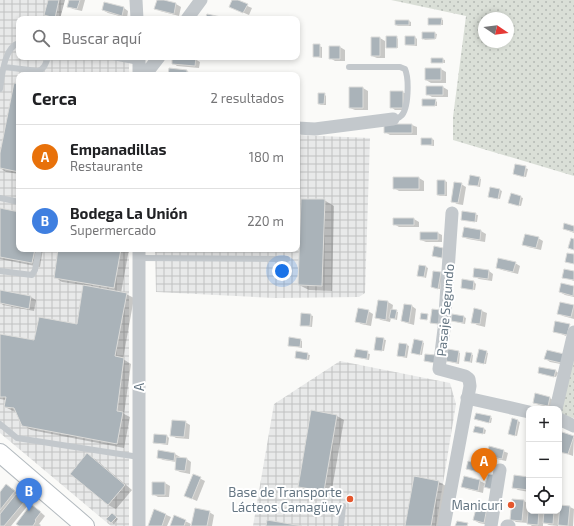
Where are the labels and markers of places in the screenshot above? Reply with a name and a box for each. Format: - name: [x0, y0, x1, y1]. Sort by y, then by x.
- pin: A: [471, 448, 497, 481]
- pin: B: [16, 478, 42, 511]
- place label: Base de Transporte Lácteos Camagüey: [228, 484, 342, 515]
- marker: Base de Transporte Lácteos Camagüey: [345, 494, 355, 504]
- place label: Manicuri: [451, 497, 503, 513]
- marker: Manicuri: [506, 500, 516, 510]

